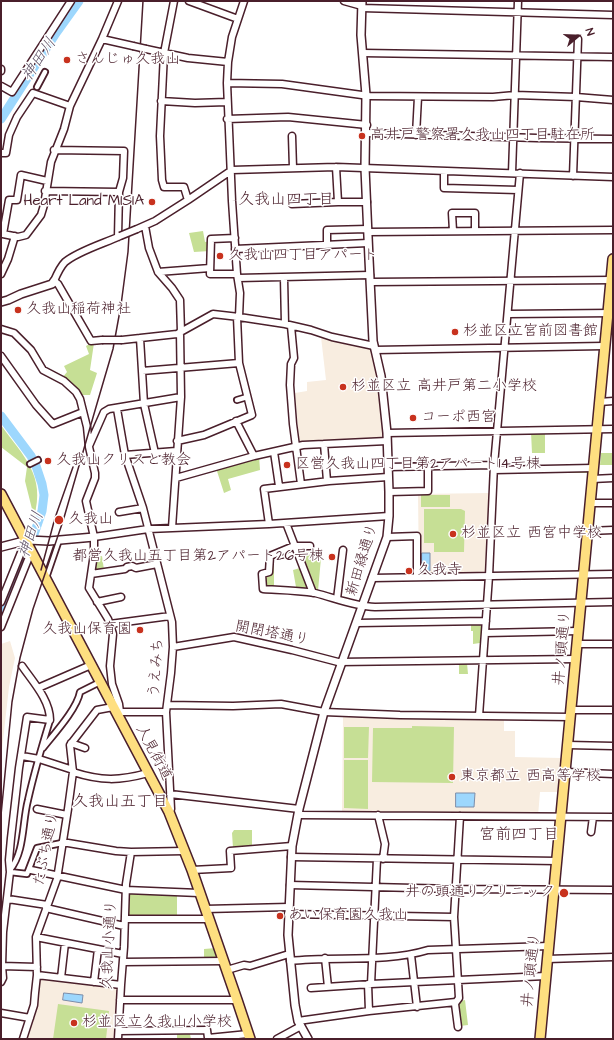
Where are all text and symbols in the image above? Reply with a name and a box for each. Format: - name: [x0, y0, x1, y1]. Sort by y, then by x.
- north arrow: [558, 16, 598, 56]
- text: N: [582, 26, 598, 38]
- water label: 神田川: [19, 35, 61, 85]
- place label: さんじゅ久我山: [75, 51, 180, 69]
- marker: さんじゅ久我山: [62, 55, 72, 65]
- place label: 高井戸警察署久我山四丁目駐在所: [370, 127, 595, 145]
- marker: 高井戸警察署久我山四丁目駐在所: [357, 131, 367, 141]
- district label: 久我山四丁目: [238, 191, 334, 211]
- place label: Heart Land MISIA: [23, 193, 144, 211]
- marker: Heart Land MISIA: [147, 197, 157, 207]
- place label: 久我山四丁目アパート: [228, 247, 378, 265]
- marker: 久我山四丁目アパート: [215, 251, 225, 261]
- place label: 久我山稲荷神社: [26, 301, 131, 319]
- marker: 久我山稲荷神社: [13, 305, 23, 315]
- place label: 杉並区立宮前図書館: [463, 323, 598, 341]
- marker: 杉並区立宮前図書館: [450, 327, 460, 337]
- place label: 杉並区立 高井戸第二小学校: [351, 378, 537, 396]
- marker: 杉並区立 高井戸第二小学校: [338, 382, 348, 392]
- place label: コーポ西宮: [421, 409, 496, 427]
- marker: コーポ西宮: [408, 413, 418, 423]
- place label: 久我山クリスと教会: [56, 452, 191, 470]
- marker: 久我山クリスと教会: [43, 456, 53, 466]
- place label: 区営久我山四丁目第2アパート14号棟: [295, 456, 541, 474]
- marker: 区営久我山四丁目第2アパート14号棟: [282, 460, 292, 470]
- water label: 神田川: [15, 509, 49, 561]
- place label: 久我山: [68, 511, 113, 529]
- marker: 久我山: [53, 514, 65, 526]
- street label: 新田縁通り: [343, 522, 383, 598]
- place label: 杉並区立 西宮中学校: [461, 525, 602, 543]
- marker: 杉並区立 西宮中学校: [448, 529, 458, 539]
- place label: 都営久我山五丁目第2アパート26号棟: [72, 548, 324, 566]
- marker: 都営久我山五丁目第2アパート26号棟: [327, 552, 337, 562]
- place label: 久我寺: [417, 562, 462, 580]
- marker: 久我寺: [404, 566, 414, 576]
- street label: 井ノ頭通り: [551, 610, 575, 686]
- street label: 開閉塔通り: [233, 618, 311, 650]
- place label: 久我山保育園: [42, 621, 132, 639]
- marker: 久我山保育園: [135, 625, 145, 635]
- street label: うえみち: [146, 637, 168, 699]
- street label: 人見街道: [131, 722, 175, 784]
- place label: 東京都立 西高等学校: [460, 768, 601, 786]
- marker: 東京都立 西高等学校: [447, 772, 457, 782]
- district label: 久我山五丁目: [72, 793, 168, 813]
- street label: たぶち通り: [31, 810, 63, 888]
- district label: 宮前四丁目: [479, 826, 559, 846]
- place label: 井の頭通りクリニック: [405, 884, 555, 902]
- marker: 井の頭通りクリニック: [558, 887, 570, 899]
- street label: 久我山小通り: [99, 900, 121, 990]
- place label: あい保育園久我山: [288, 907, 408, 925]
- marker: あい保育園久我山: [275, 911, 285, 921]
- street label: 井ノ頭通り: [519, 932, 545, 1008]
- place label: 杉並区立久我山小学校: [82, 1014, 232, 1032]
- marker: 杉並区立久我山小学校: [69, 1018, 79, 1028]

